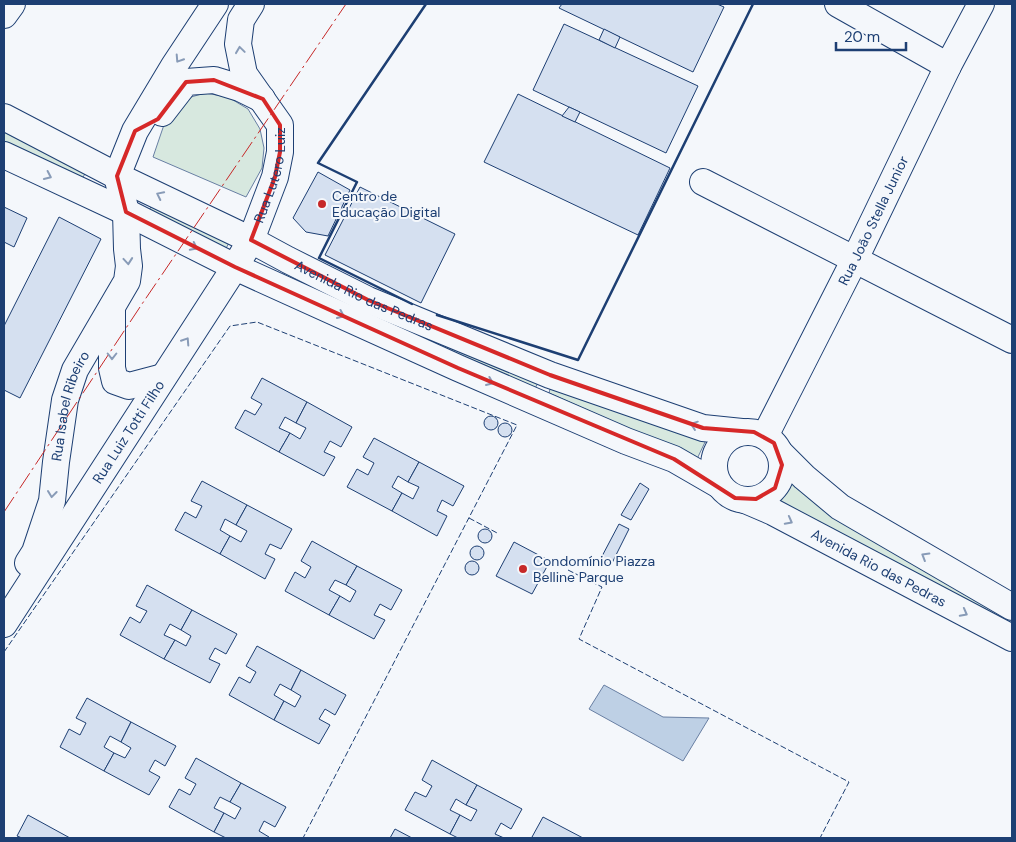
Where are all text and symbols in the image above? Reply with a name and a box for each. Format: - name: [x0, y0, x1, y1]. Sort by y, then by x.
- scale bar: [836, 20, 906, 52]
- text: 20 m: [844, 27, 880, 47]
- one-way arrow: [235, 46, 245, 55]
- one-way arrow: [175, 54, 185, 63]
- street label: Rua Lutero Luiz: [249, 127, 289, 225]
- street label: Rua João Stella Junior: [834, 153, 912, 288]
- one-way arrow: [43, 169, 52, 180]
- place label: Centro de Educação Digital: [332, 187, 440, 221]
- one-way arrow: [156, 191, 165, 202]
- marker: Centro de Educação Digital: [316, 198, 328, 210]
- one-way arrow: [189, 240, 198, 251]
- street label: Avenida Rio das Pedras: [292, 256, 436, 335]
- one-way arrow: [122, 257, 133, 265]
- one-way arrow: [336, 309, 345, 320]
- one-way arrow: [180, 337, 190, 346]
- street label: Rua Isabel Ribeiro: [47, 347, 93, 462]
- one-way arrow: [107, 352, 117, 360]
- one-way arrow: [485, 376, 493, 386]
- street label: Rua Luiz Totti Filho: [88, 377, 169, 487]
- one-way arrow: [690, 421, 699, 431]
- one-way arrow: [48, 490, 58, 498]
- one-way arrow: [784, 514, 793, 524]
- street label: Avenida Rio das Pedras: [808, 525, 949, 611]
- place label: Condomínio Piazza Belline Parque: [533, 552, 655, 586]
- one-way arrow: [921, 553, 930, 563]
- marker: Condomínio Piazza Belline Parque: [517, 563, 529, 575]
- one-way arrow: [959, 607, 968, 617]

